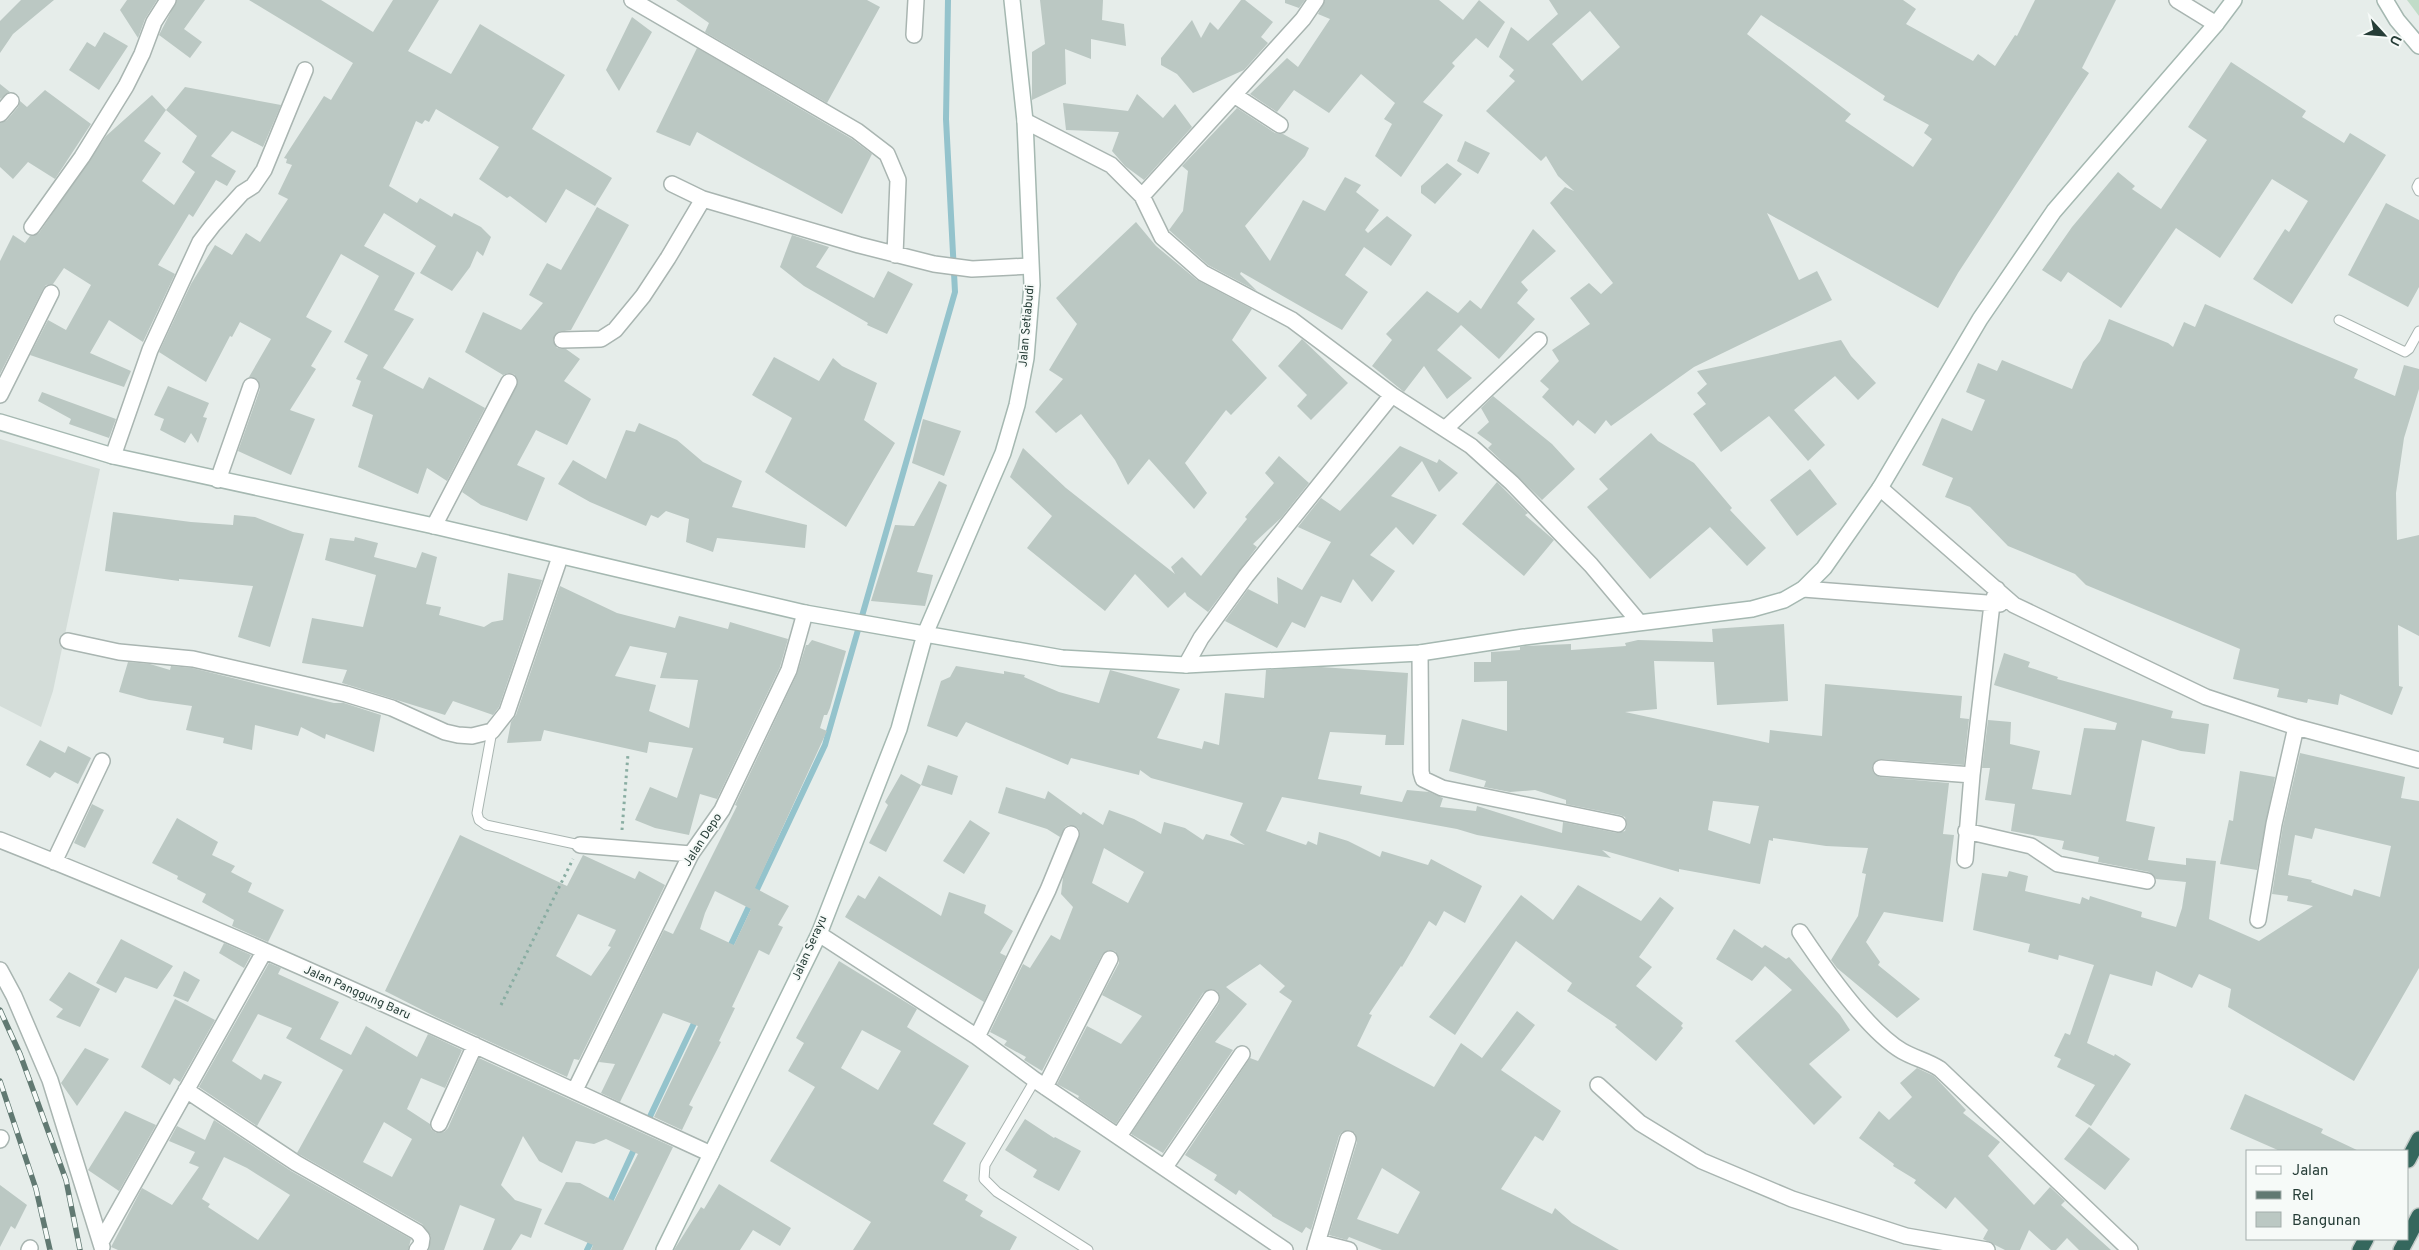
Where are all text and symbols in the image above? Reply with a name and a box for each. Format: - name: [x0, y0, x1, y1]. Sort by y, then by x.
- north arrow: [2359, 10, 2409, 60]
- text: U: [2385, 32, 2404, 48]
- street label: Jalan Setiabudi: [1015, 284, 1039, 368]
- street label: Jalan Depo: [680, 810, 726, 870]
- street label: Jalan Serayu: [789, 913, 831, 983]
- street label: Jalan Panggung Baru: [301, 962, 413, 1024]
- legend: [2246, 1150, 2409, 1240]
- text: Jalan: [2292, 1162, 2329, 1181]
- text: Rel: [2292, 1187, 2314, 1206]
- text: Bangunan: [2292, 1212, 2361, 1231]

